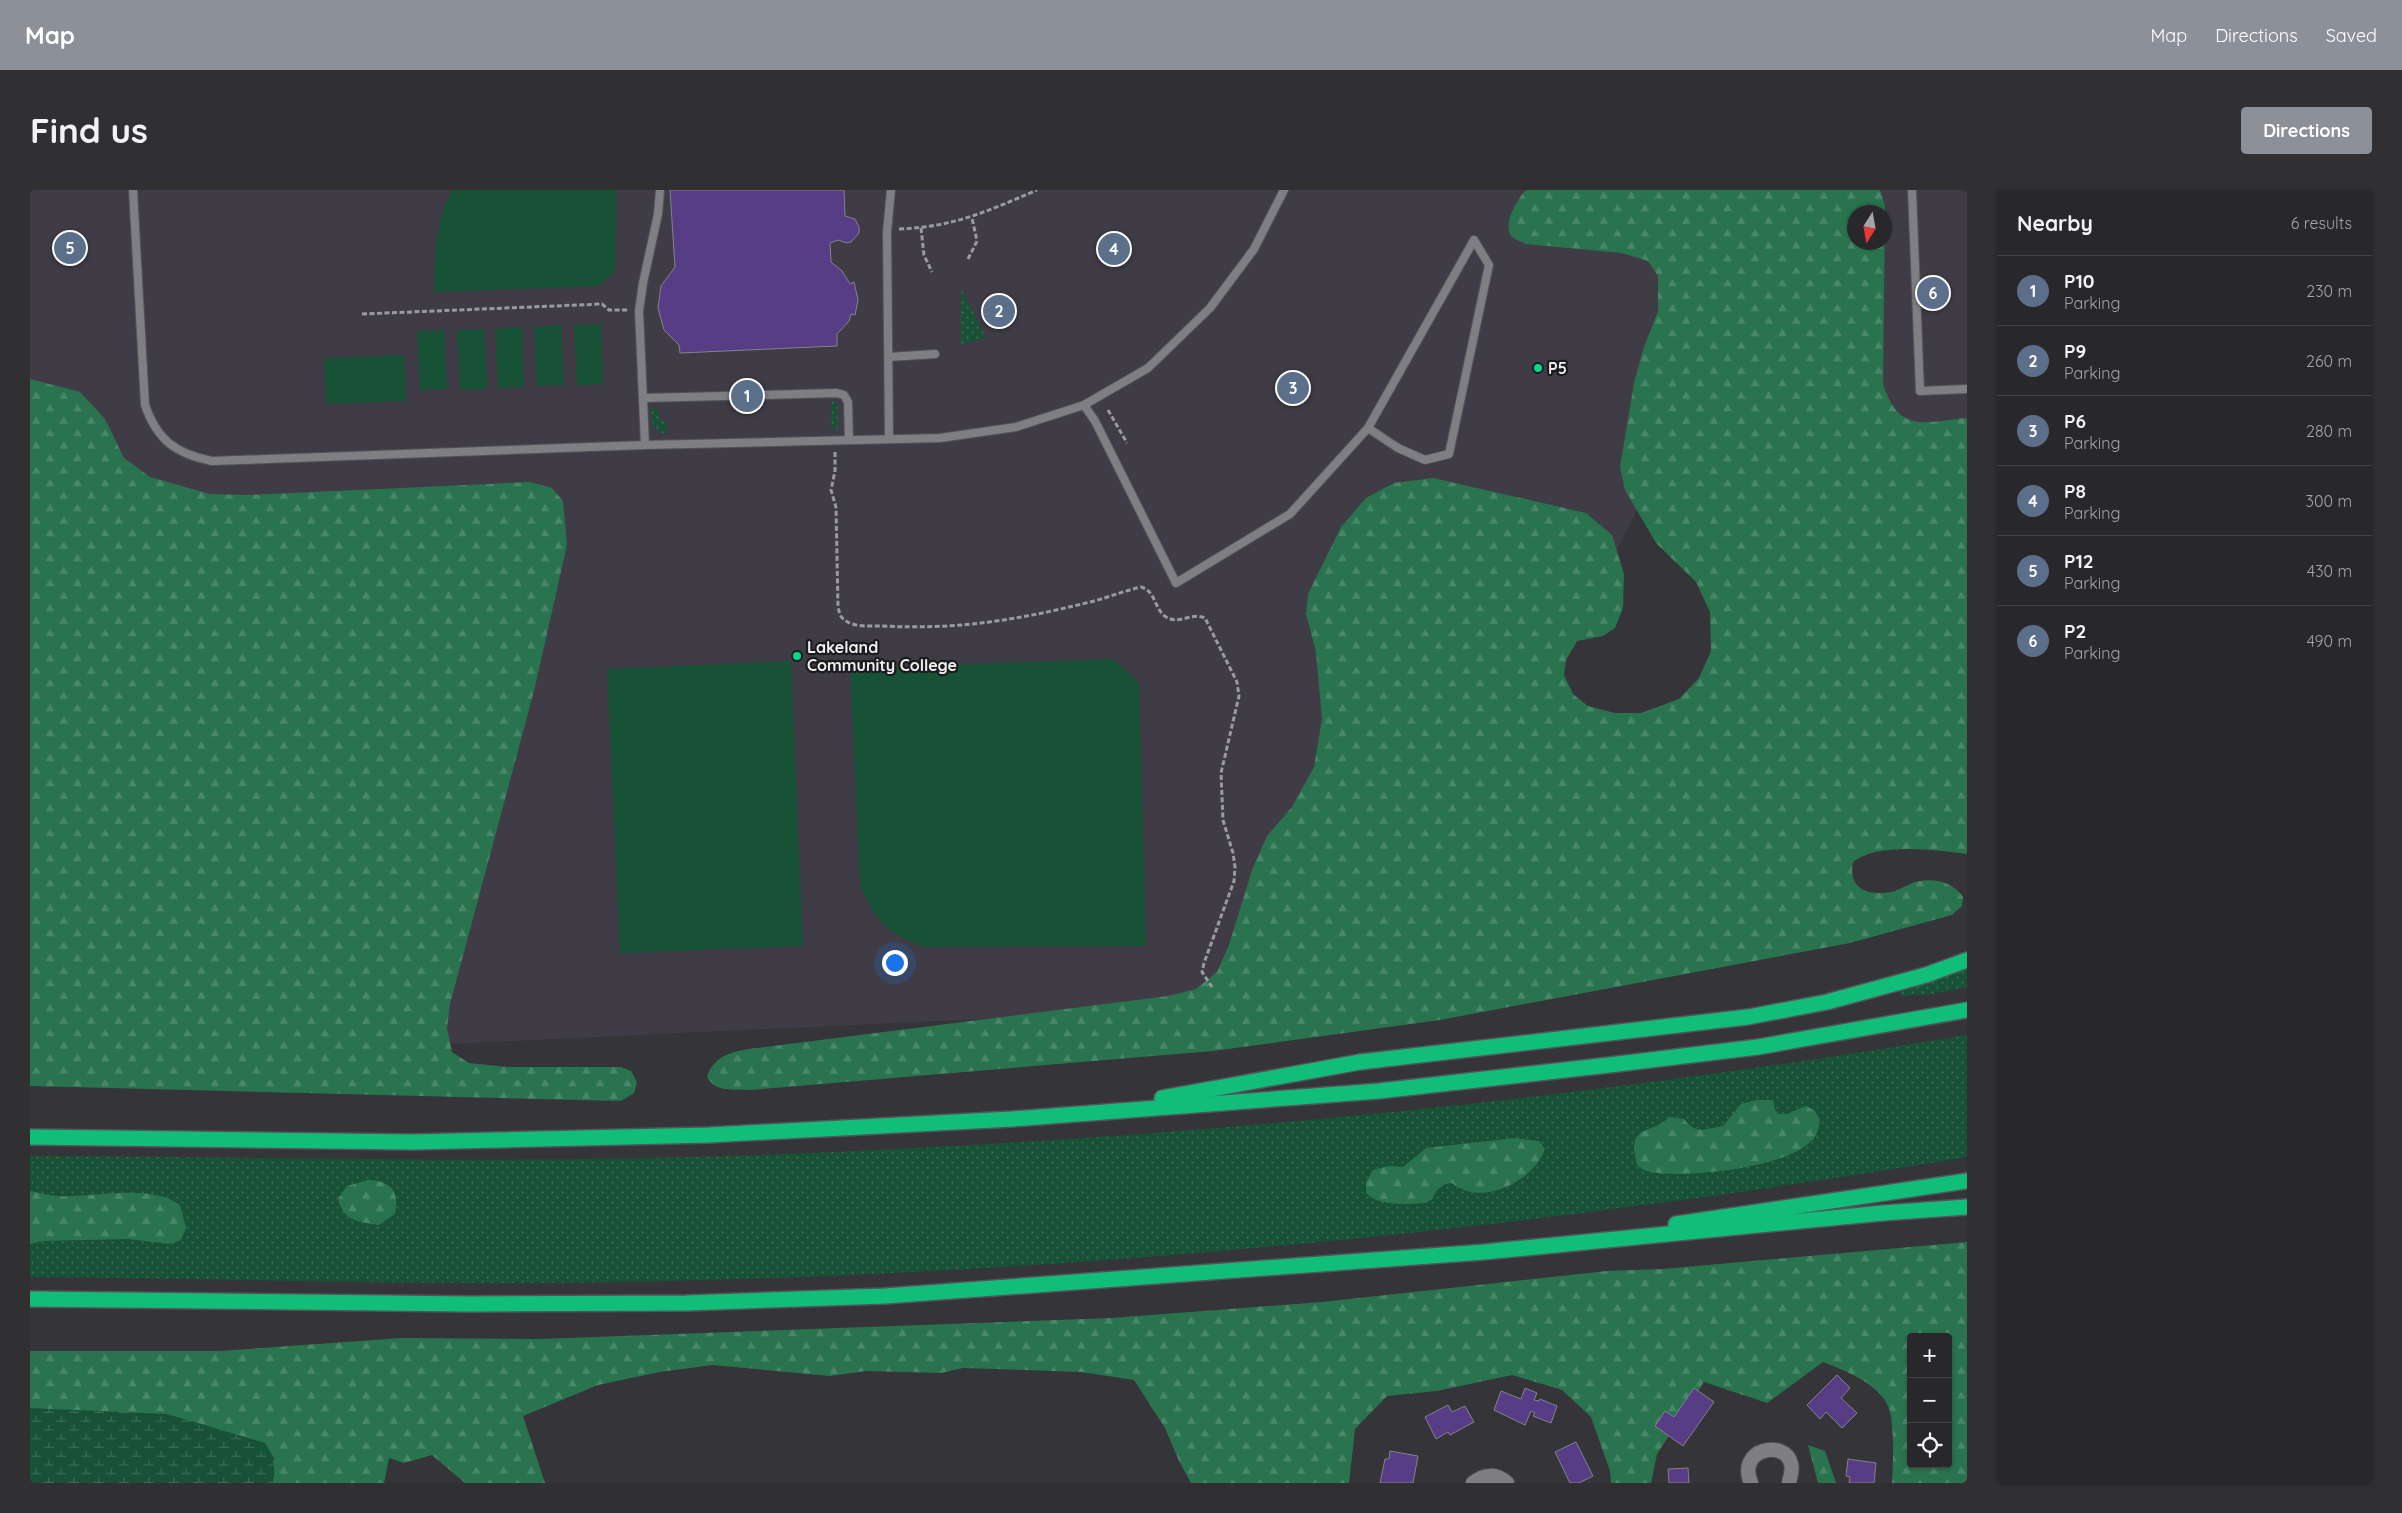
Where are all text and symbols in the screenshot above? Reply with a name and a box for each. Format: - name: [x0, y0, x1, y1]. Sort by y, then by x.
- text: Map: [25, 20, 75, 50]
- text: Map: [2150, 24, 2187, 47]
- text: Directions: [2215, 24, 2298, 47]
- text: Saved: [2326, 24, 2377, 47]
- button: Directions: [2241, 107, 2372, 154]
- text: Find us: [30, 108, 148, 152]
- north arrow: [1847, 205, 1892, 250]
- text: Nearby: [2017, 210, 2093, 236]
- text: 6 results: [2291, 213, 2352, 233]
- pin: 5: [54, 229, 86, 267]
- pin: 4: [1098, 230, 1130, 268]
- text: P10: [2064, 269, 2095, 293]
- pin: 6: [1917, 274, 1949, 312]
- text: 1: [2030, 281, 2036, 301]
- text: 230 m: [2306, 281, 2352, 301]
- pin: 2: [983, 292, 1015, 330]
- text: Parking: [2064, 293, 2121, 313]
- text: P9: [2064, 339, 2086, 363]
- text: 2: [2028, 351, 2038, 371]
- text: 260 m: [2306, 351, 2352, 371]
- place label: P5: [1548, 358, 1567, 378]
- marker: P5: [1532, 362, 1544, 374]
- text: Parking: [2064, 363, 2121, 383]
- pin: 3: [1277, 369, 1309, 407]
- pin: 1: [731, 377, 763, 415]
- text: P6: [2064, 409, 2086, 433]
- text: 3: [2029, 421, 2037, 441]
- text: 280 m: [2306, 421, 2352, 441]
- text: Parking: [2064, 433, 2121, 453]
- text: P8: [2064, 479, 2086, 503]
- text: 4: [2028, 491, 2038, 511]
- text: 300 m: [2306, 491, 2352, 511]
- text: Parking: [2064, 503, 2121, 523]
- text: P12: [2064, 549, 2094, 573]
- text: 5: [2028, 561, 2038, 581]
- text: 430 m: [2307, 561, 2352, 581]
- text: Parking: [2064, 573, 2121, 593]
- text: P2: [2064, 619, 2086, 643]
- text: 6: [2029, 631, 2037, 651]
- text: 490 m: [2306, 631, 2352, 651]
- place label: Lakeland Community College: [807, 637, 957, 675]
- text: Parking: [2064, 643, 2121, 663]
- marker: Lakeland Community College: [791, 650, 803, 662]
- your location: [882, 950, 908, 976]
- map controls: [1907, 1333, 1952, 1468]
- button: +: [1907, 1333, 1952, 1378]
- button: −: [1907, 1378, 1952, 1423]
- button: locate: [1907, 1423, 1952, 1468]

